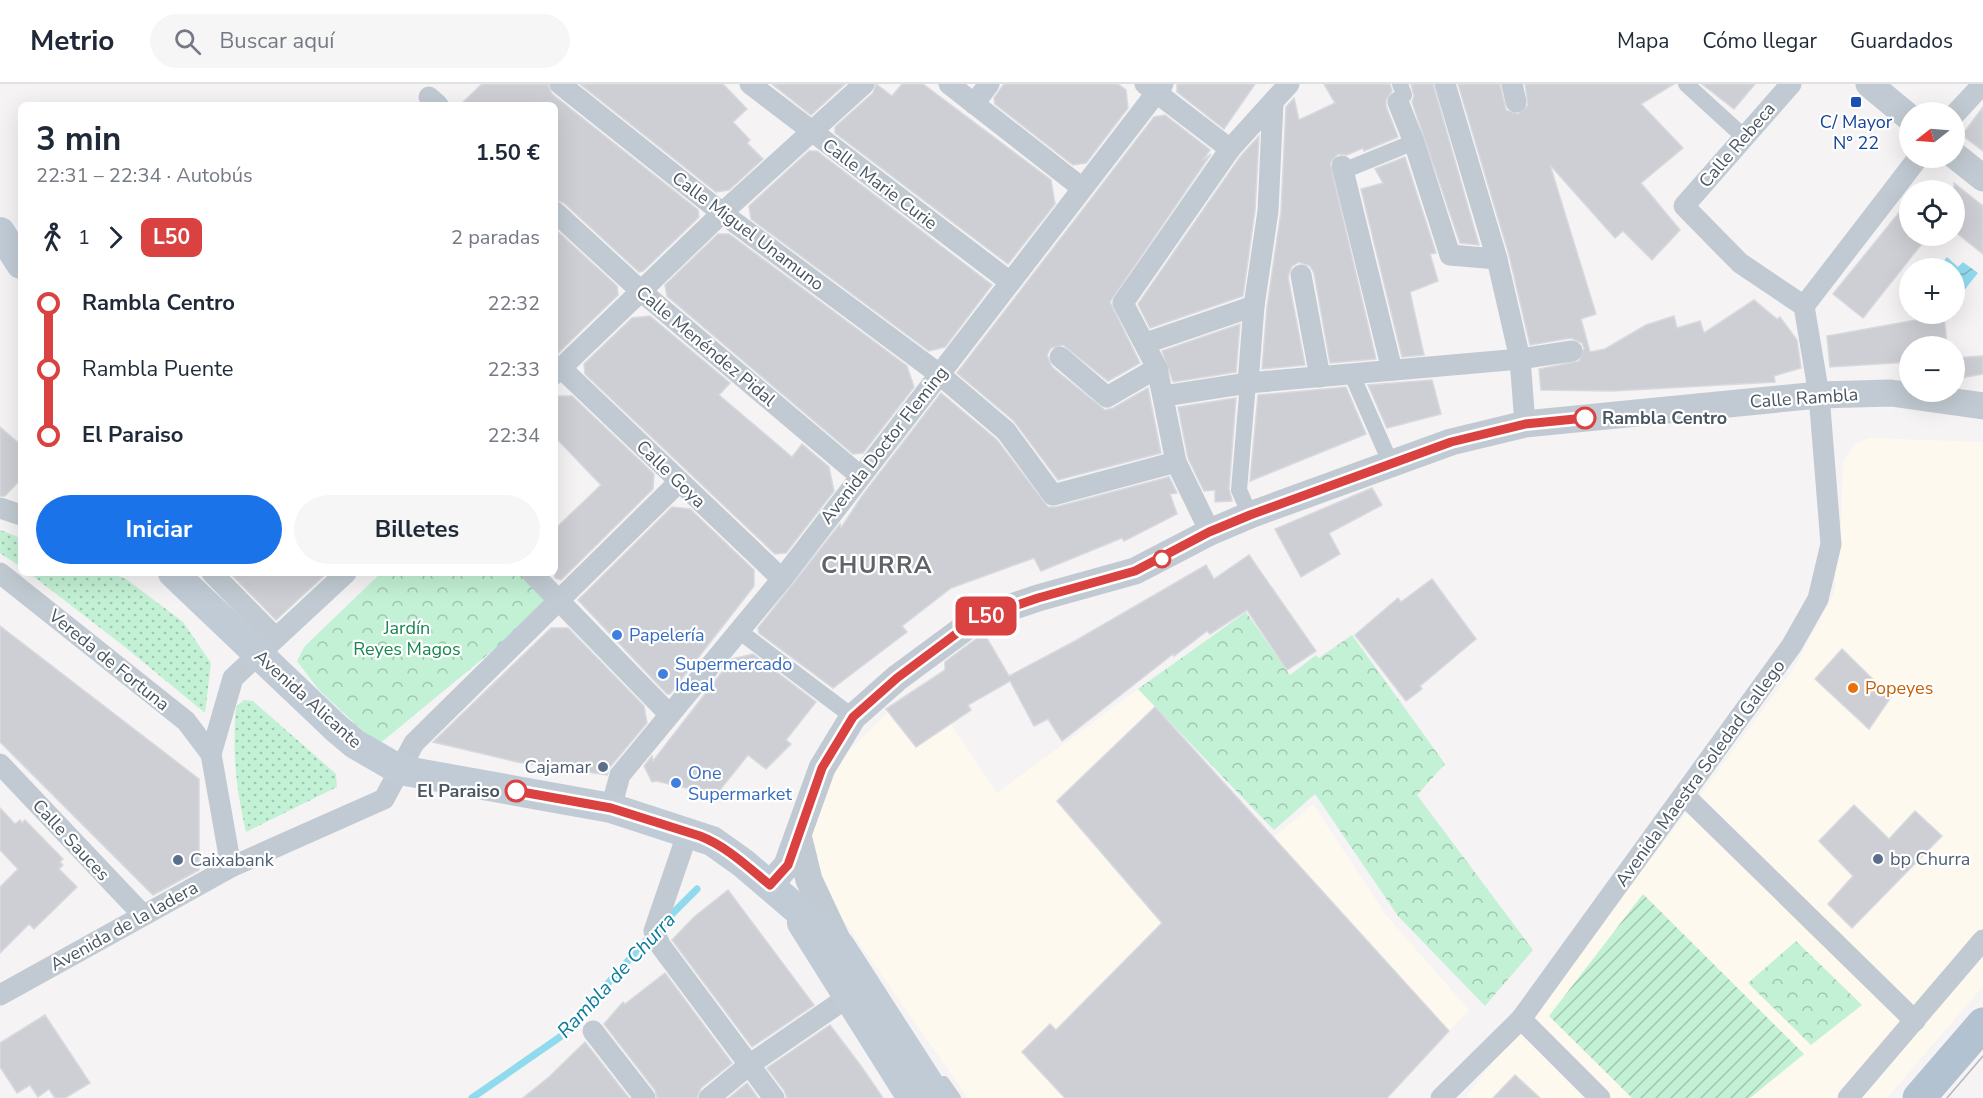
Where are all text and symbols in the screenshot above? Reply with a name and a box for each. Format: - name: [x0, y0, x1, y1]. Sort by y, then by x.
- search box: [150, 14, 570, 68]
- text: Metrio: [30, 22, 114, 60]
- icon: search: [171, 25, 204, 58]
- text: Buscar aquí: [219, 26, 334, 56]
- text: Mapa: [1617, 27, 1669, 55]
- text: Cómo llegar: [1702, 27, 1817, 55]
- text: Guardados: [1850, 27, 1953, 55]
- marker: C/ Mayor N° 22: [1849, 95, 1863, 109]
- street label: Calle Rebeca: [1693, 97, 1781, 193]
- north arrow: [1899, 102, 1965, 168]
- map controls: [1899, 102, 1965, 402]
- place label: C/ Mayor N° 22: [1820, 110, 1893, 155]
- text: 3 min: [36, 117, 121, 162]
- street label: Calle Marie Curie: [818, 133, 942, 235]
- text: 1.50 €: [476, 138, 540, 168]
- text: 22:31 – 22:34 · Autobús: [36, 162, 253, 189]
- street label: Calle Miguel Unamuno: [667, 166, 829, 296]
- button: locate: [1899, 180, 1965, 246]
- icon: walk: [36, 221, 69, 254]
- icon: forward: [99, 221, 132, 254]
- text: L50: [153, 223, 190, 251]
- text: 1: [78, 224, 90, 251]
- text: 2 paradas: [451, 224, 540, 251]
- button: +: [1899, 258, 1965, 324]
- street label: Calle Menéndez Pidal: [631, 281, 781, 412]
- text: Rambla Centro: [82, 288, 235, 318]
- text: 22:32: [487, 290, 540, 317]
- button: −: [1899, 336, 1965, 402]
- text: Rambla Puente: [82, 354, 233, 384]
- text: 22:33: [487, 356, 540, 383]
- street label: Avenida Doctor Fleming: [815, 361, 953, 529]
- street label: Calle Rambla: [1749, 382, 1859, 414]
- place label: Rambla Centro: [1602, 406, 1727, 430]
- marker: Rambla Centro: [1574, 407, 1596, 429]
- text: El Paraiso: [82, 420, 184, 450]
- text: 22:34: [487, 422, 540, 449]
- street label: Calle Goya: [631, 435, 711, 513]
- button: Iniciar: [36, 495, 282, 564]
- button: Billetes: [294, 495, 540, 564]
- district label: CHURRA: [821, 549, 933, 581]
- unlabelled marker: [1153, 550, 1171, 568]
- line badge: L50: [952, 596, 1020, 636]
- text: L50: [967, 602, 1005, 630]
- street label: Vereda de Fortuna: [43, 603, 174, 716]
- park label: Jardín Reyes Magos: [353, 616, 461, 661]
- place label: Papelería: [629, 623, 705, 647]
- marker: Papelería: [610, 628, 624, 642]
- street label: Avenida Alicante: [249, 644, 367, 754]
- place label: Supermercado Ideal: [675, 652, 792, 697]
- street label: Avenida Maestra Soledad Gallego: [1610, 655, 1790, 891]
- marker: Supermercado Ideal: [656, 667, 670, 681]
- place label: Popeyes: [1865, 676, 1933, 700]
- marker: Popeyes: [1846, 681, 1860, 695]
- place label: Cajamar: [524, 755, 592, 779]
- marker: Cajamar: [596, 760, 610, 774]
- place label: One Supermarket: [688, 761, 792, 806]
- marker: One Supermarket: [669, 776, 683, 790]
- place label: El Paraiso: [417, 779, 500, 803]
- marker: El Paraiso: [505, 780, 527, 802]
- street label: Calle Sauces: [27, 794, 115, 886]
- place label: bp Churra: [1890, 847, 1970, 871]
- place label: Caixabank: [190, 848, 275, 872]
- marker: bp Churra: [1871, 852, 1885, 866]
- marker: Caixabank: [171, 853, 185, 867]
- street label: Avenida de la ladera: [46, 875, 202, 977]
- water label: Rambla de Churra: [551, 907, 682, 1044]

